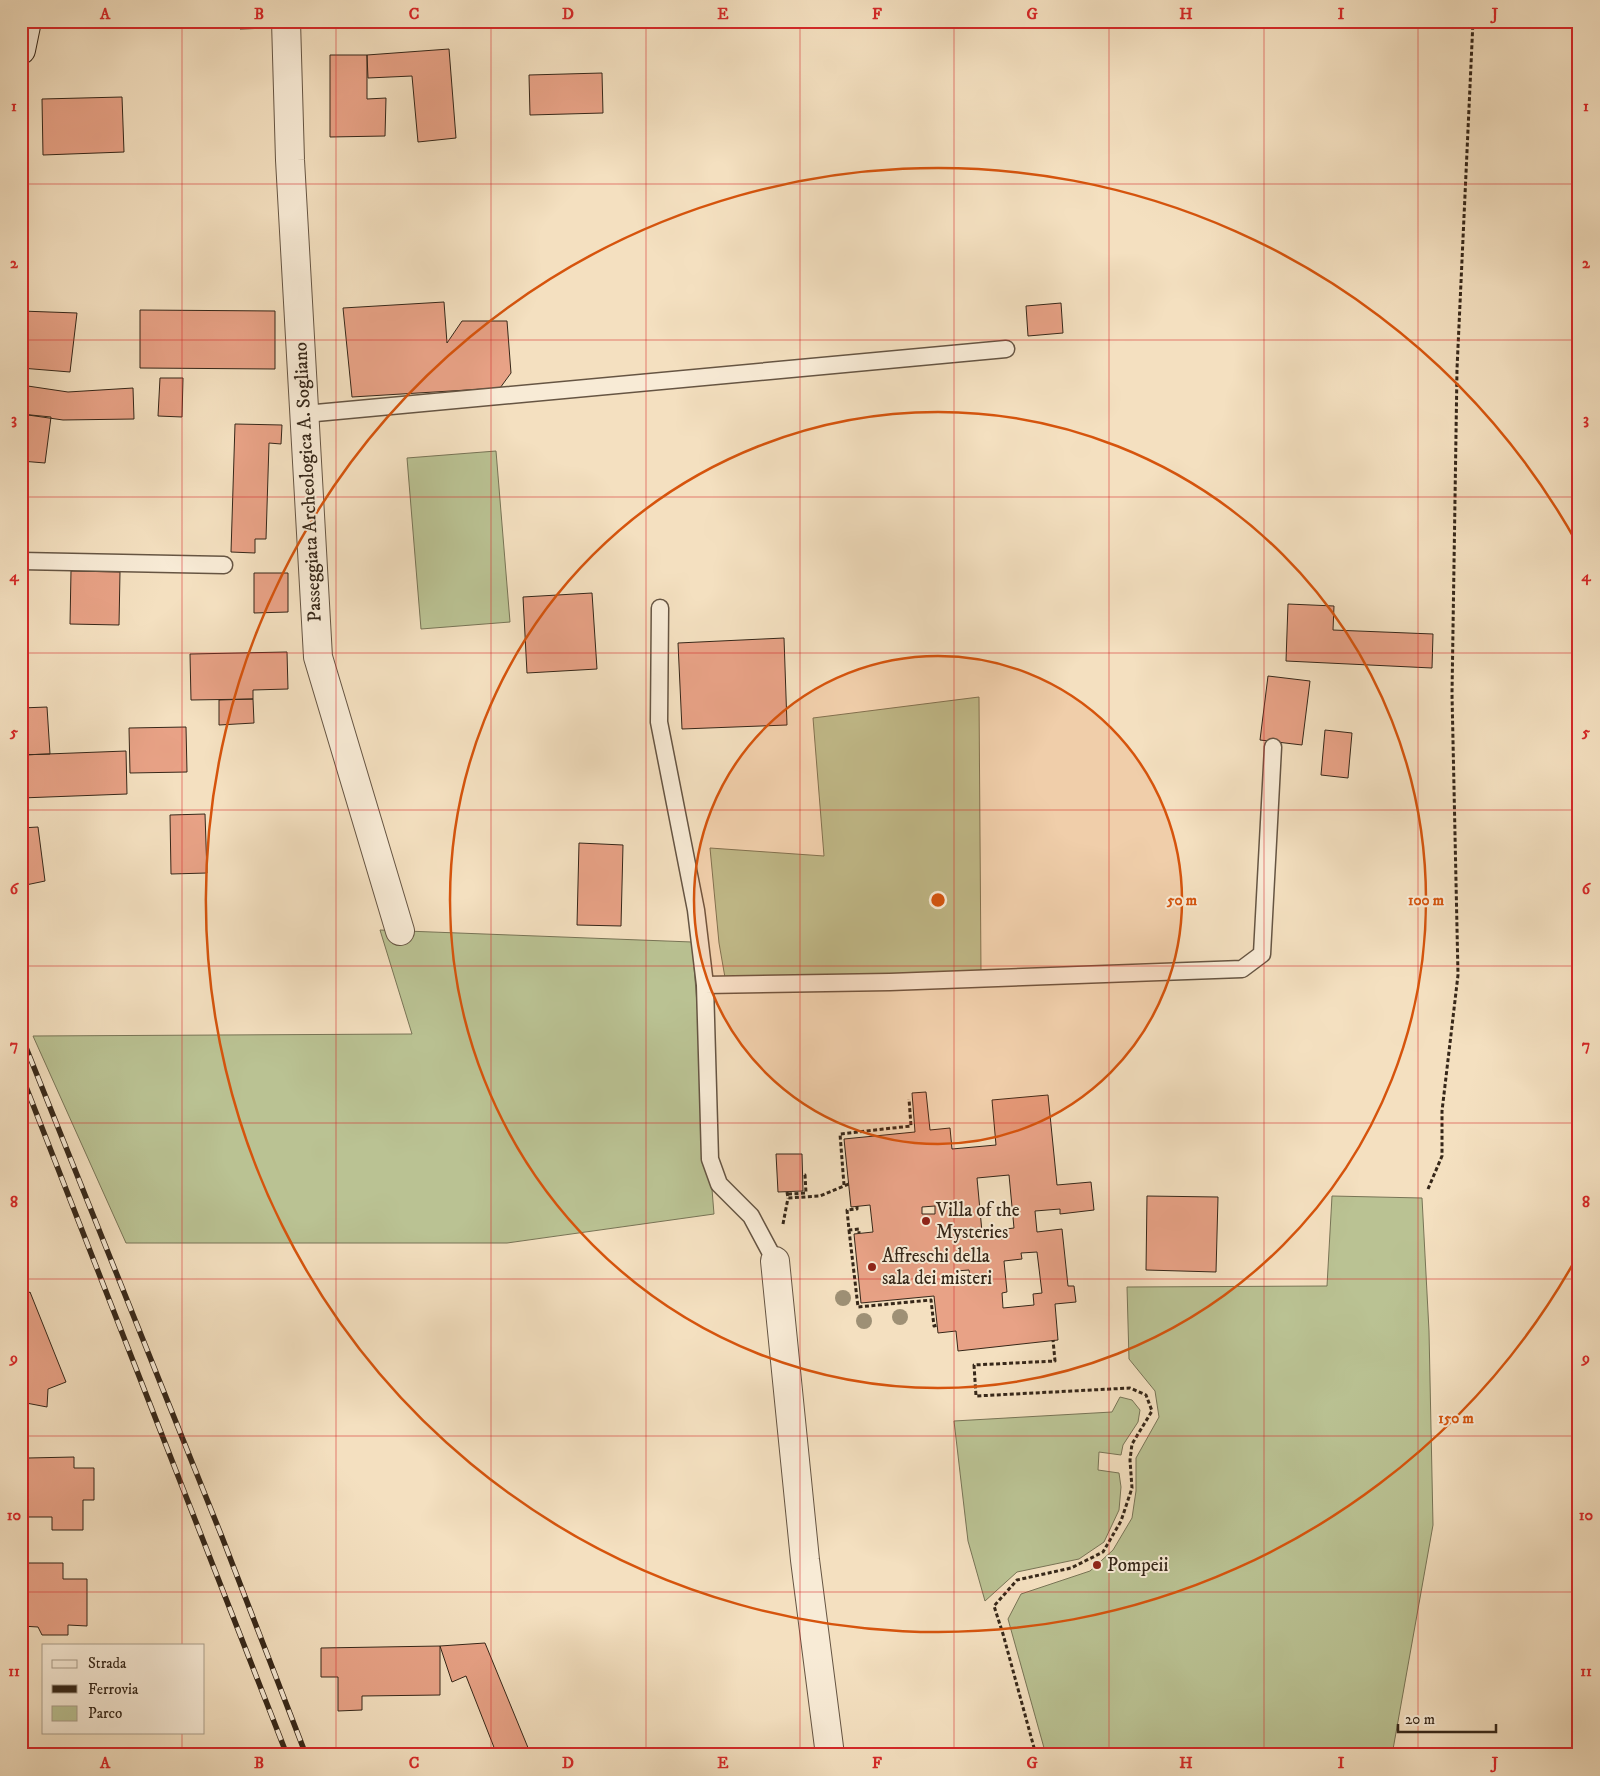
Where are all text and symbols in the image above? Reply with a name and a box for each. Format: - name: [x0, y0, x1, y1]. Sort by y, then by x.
- text: A: [99, 4, 111, 24]
- text: B: [254, 4, 264, 24]
- text: C: [409, 4, 419, 24]
- text: D: [562, 4, 574, 24]
- text: E: [717, 4, 729, 24]
- text: F: [872, 4, 882, 24]
- text: G: [1026, 4, 1038, 24]
- text: H: [1179, 4, 1193, 24]
- text: I: [1338, 4, 1345, 24]
- text: J: [1490, 4, 1499, 24]
- text: 1: [11, 96, 17, 116]
- text: 1: [1583, 96, 1589, 116]
- text: 2: [10, 253, 19, 273]
- text: 2: [1582, 253, 1591, 273]
- street label: Passeggiata Archeologica A. Sogliano: [289, 341, 327, 623]
- text: 3: [11, 409, 17, 429]
- text: 3: [1583, 409, 1589, 429]
- text: 4: [8, 566, 19, 586]
- text: 4: [1580, 566, 1591, 586]
- text: 5: [9, 722, 18, 742]
- text: 5: [1581, 722, 1590, 742]
- text: 6: [10, 879, 20, 899]
- text: 6: [1582, 879, 1592, 899]
- centre of rings: [929, 891, 947, 909]
- text: 50 m: [1166, 891, 1198, 910]
- text: 100 m: [1408, 891, 1445, 910]
- text: 7: [10, 1035, 18, 1055]
- text: 7: [1582, 1035, 1590, 1055]
- text: 8: [10, 1192, 18, 1212]
- text: 8: [1582, 1192, 1590, 1212]
- place label: Villa of the Mysteries: [935, 1199, 1020, 1244]
- marker: Villa of the Mysteries: [920, 1215, 932, 1227]
- place label: Affreschi della sala dei misteri: [882, 1245, 992, 1290]
- marker: Affreschi della sala dei misteri: [866, 1261, 878, 1273]
- text: 9: [9, 1348, 18, 1368]
- text: 9: [1581, 1348, 1590, 1368]
- text: 150 m: [1438, 1409, 1474, 1428]
- text: 10: [7, 1505, 22, 1525]
- text: 10: [1579, 1505, 1594, 1525]
- place label: Pompeii: [1107, 1554, 1168, 1577]
- marker: Pompeii: [1091, 1559, 1103, 1571]
- legend: [42, 1644, 205, 1734]
- text: Strada: [88, 1654, 127, 1673]
- text: 11: [8, 1661, 20, 1681]
- text: 11: [1580, 1661, 1592, 1681]
- text: Ferrovia: [88, 1680, 139, 1699]
- scale bar: [1398, 1701, 1495, 1733]
- text: Parco: [88, 1704, 122, 1723]
- text: 20 m: [1405, 1710, 1435, 1729]
- text: A: [99, 1753, 111, 1773]
- text: B: [254, 1753, 264, 1773]
- text: C: [409, 1753, 419, 1773]
- text: D: [562, 1753, 574, 1773]
- text: E: [717, 1753, 729, 1773]
- text: F: [872, 1753, 882, 1773]
- text: G: [1026, 1753, 1038, 1773]
- text: H: [1179, 1753, 1193, 1773]
- text: I: [1338, 1753, 1345, 1773]
- text: J: [1490, 1753, 1499, 1773]

